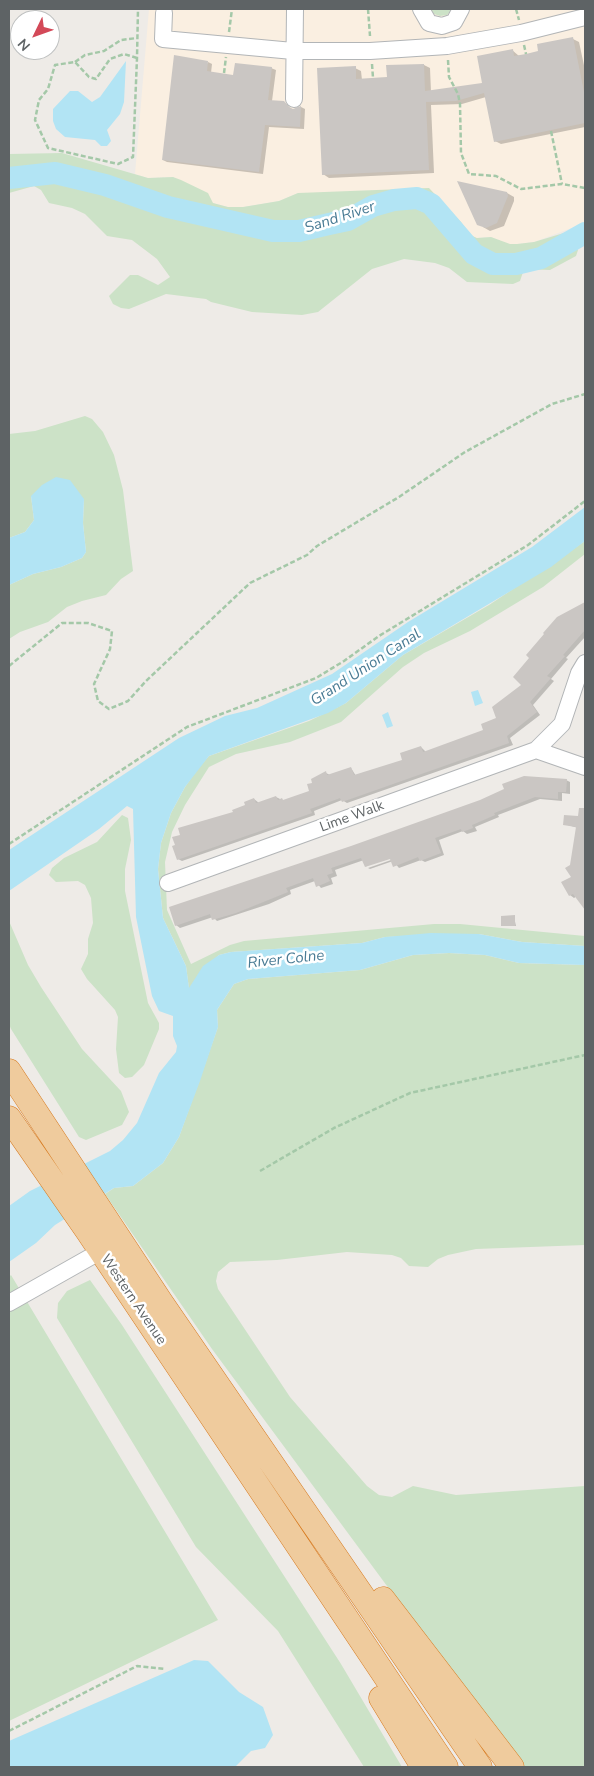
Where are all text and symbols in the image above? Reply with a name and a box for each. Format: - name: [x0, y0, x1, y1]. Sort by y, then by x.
- north arrow: [10, 10, 60, 60]
- text: N: [14, 34, 35, 55]
- water label: Sand River: [303, 198, 377, 238]
- water label: Grand Union Canal: [308, 626, 424, 710]
- street label: Lime Walk: [318, 798, 386, 836]
- water label: River Colne: [247, 947, 325, 973]
- street label: Western Avenue: [97, 1252, 169, 1348]

